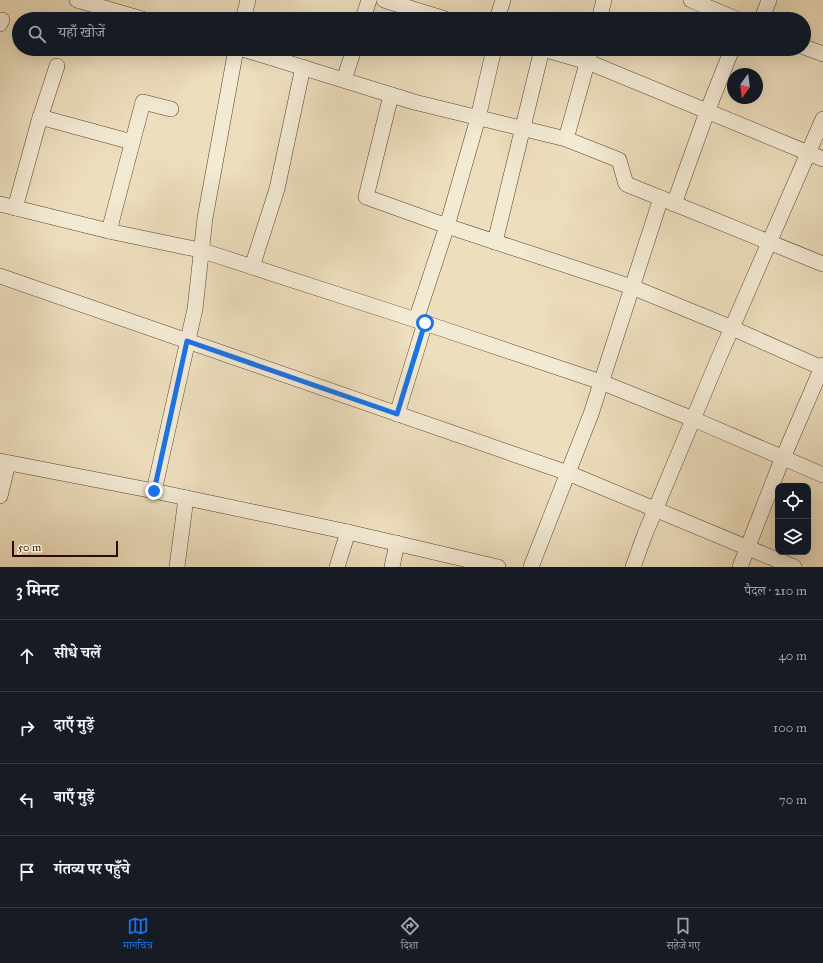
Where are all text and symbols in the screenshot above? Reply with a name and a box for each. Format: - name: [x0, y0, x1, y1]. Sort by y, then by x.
- search box: [12, 12, 811, 56]
- icon: search: [26, 23, 48, 45]
- text: यहाँ खोजें: [58, 23, 105, 41]
- north arrow: [727, 68, 763, 104]
- route start: [416, 314, 434, 332]
- route end: [145, 482, 163, 500]
- map controls: [775, 483, 811, 555]
- button: locate: [775, 483, 811, 519]
- button: layers: [775, 519, 811, 555]
- scale bar: [12, 539, 118, 558]
- text: 50 m: [18, 541, 41, 554]
- text: 3 मिनट: [16, 580, 59, 601]
- text: पैदल · 210 m: [745, 583, 807, 599]
- text: सीधे चलें: [54, 644, 101, 662]
- icon: ahead: [16, 645, 38, 667]
- text: 40 m: [778, 648, 807, 664]
- text: दाएँ मुड़ें: [54, 716, 94, 734]
- icon: right: [16, 717, 38, 739]
- text: 100 m: [773, 720, 807, 736]
- text: बाएँ मुड़ें: [54, 788, 94, 806]
- icon: left: [16, 789, 38, 811]
- text: 70 m: [779, 792, 807, 808]
- text: गंतव्य पर पहुँचे: [54, 860, 130, 878]
- icon: arrive: [16, 861, 38, 883]
- tab: मानचित्र: [123, 915, 153, 956]
- tab: दिशा: [399, 915, 421, 956]
- tab: सहेजे गए: [666, 915, 700, 956]

